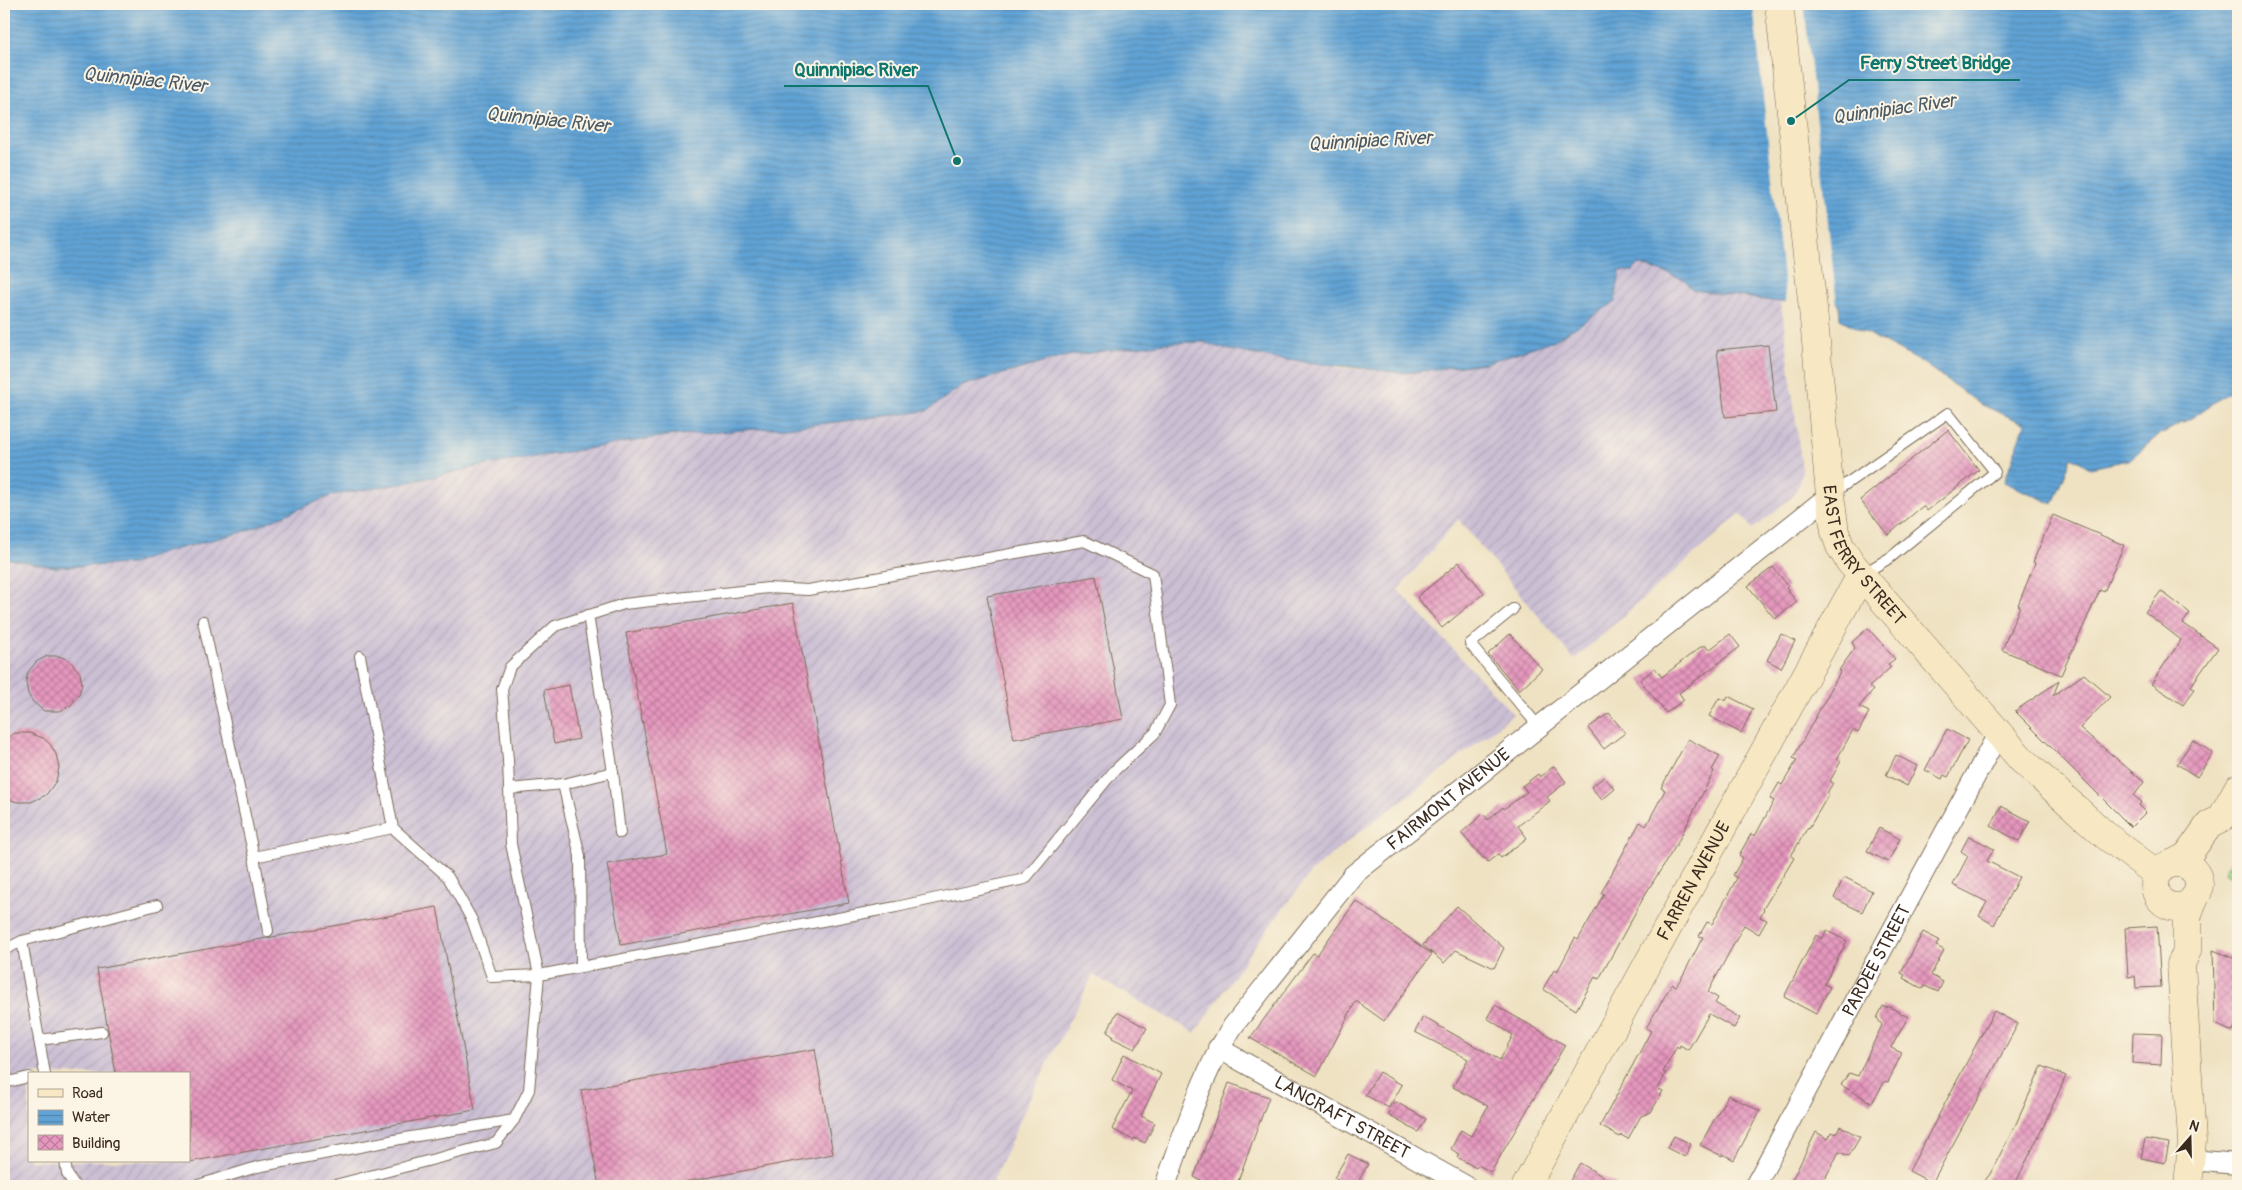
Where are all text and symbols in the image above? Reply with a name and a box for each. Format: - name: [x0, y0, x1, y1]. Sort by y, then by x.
- callout: Ferry Street Bridge: [1849, 46, 2020, 80]
- text: Ferry Street Bridge: [1860, 51, 2011, 75]
- callout: Quinnipiac River: [784, 52, 928, 86]
- text: Quinnipiac River: [794, 58, 918, 82]
- water label: Quinnipiac River: [82, 62, 210, 99]
- water label: Quinnipiac River: [1831, 88, 1959, 130]
- water label: Quinnipiac River: [485, 102, 613, 139]
- water label: Quinnipiac River: [1308, 126, 1435, 156]
- street label: EAST FERRY STREET: [1818, 484, 1911, 630]
- street label: FAIRMONT AVENUE: [1382, 743, 1515, 855]
- street label: FARREN AVENUE: [1651, 817, 1735, 945]
- street label: PARDEE STREET: [1837, 901, 1916, 1020]
- street label: LANCRAFT STREET: [1270, 1070, 1414, 1164]
- legend: [28, 1072, 190, 1162]
- text: Road: [72, 1084, 103, 1103]
- text: Water: [72, 1108, 111, 1127]
- north arrow: [2164, 1112, 2214, 1162]
- text: N: [2187, 1117, 2202, 1136]
- text: Building: [72, 1134, 120, 1153]

